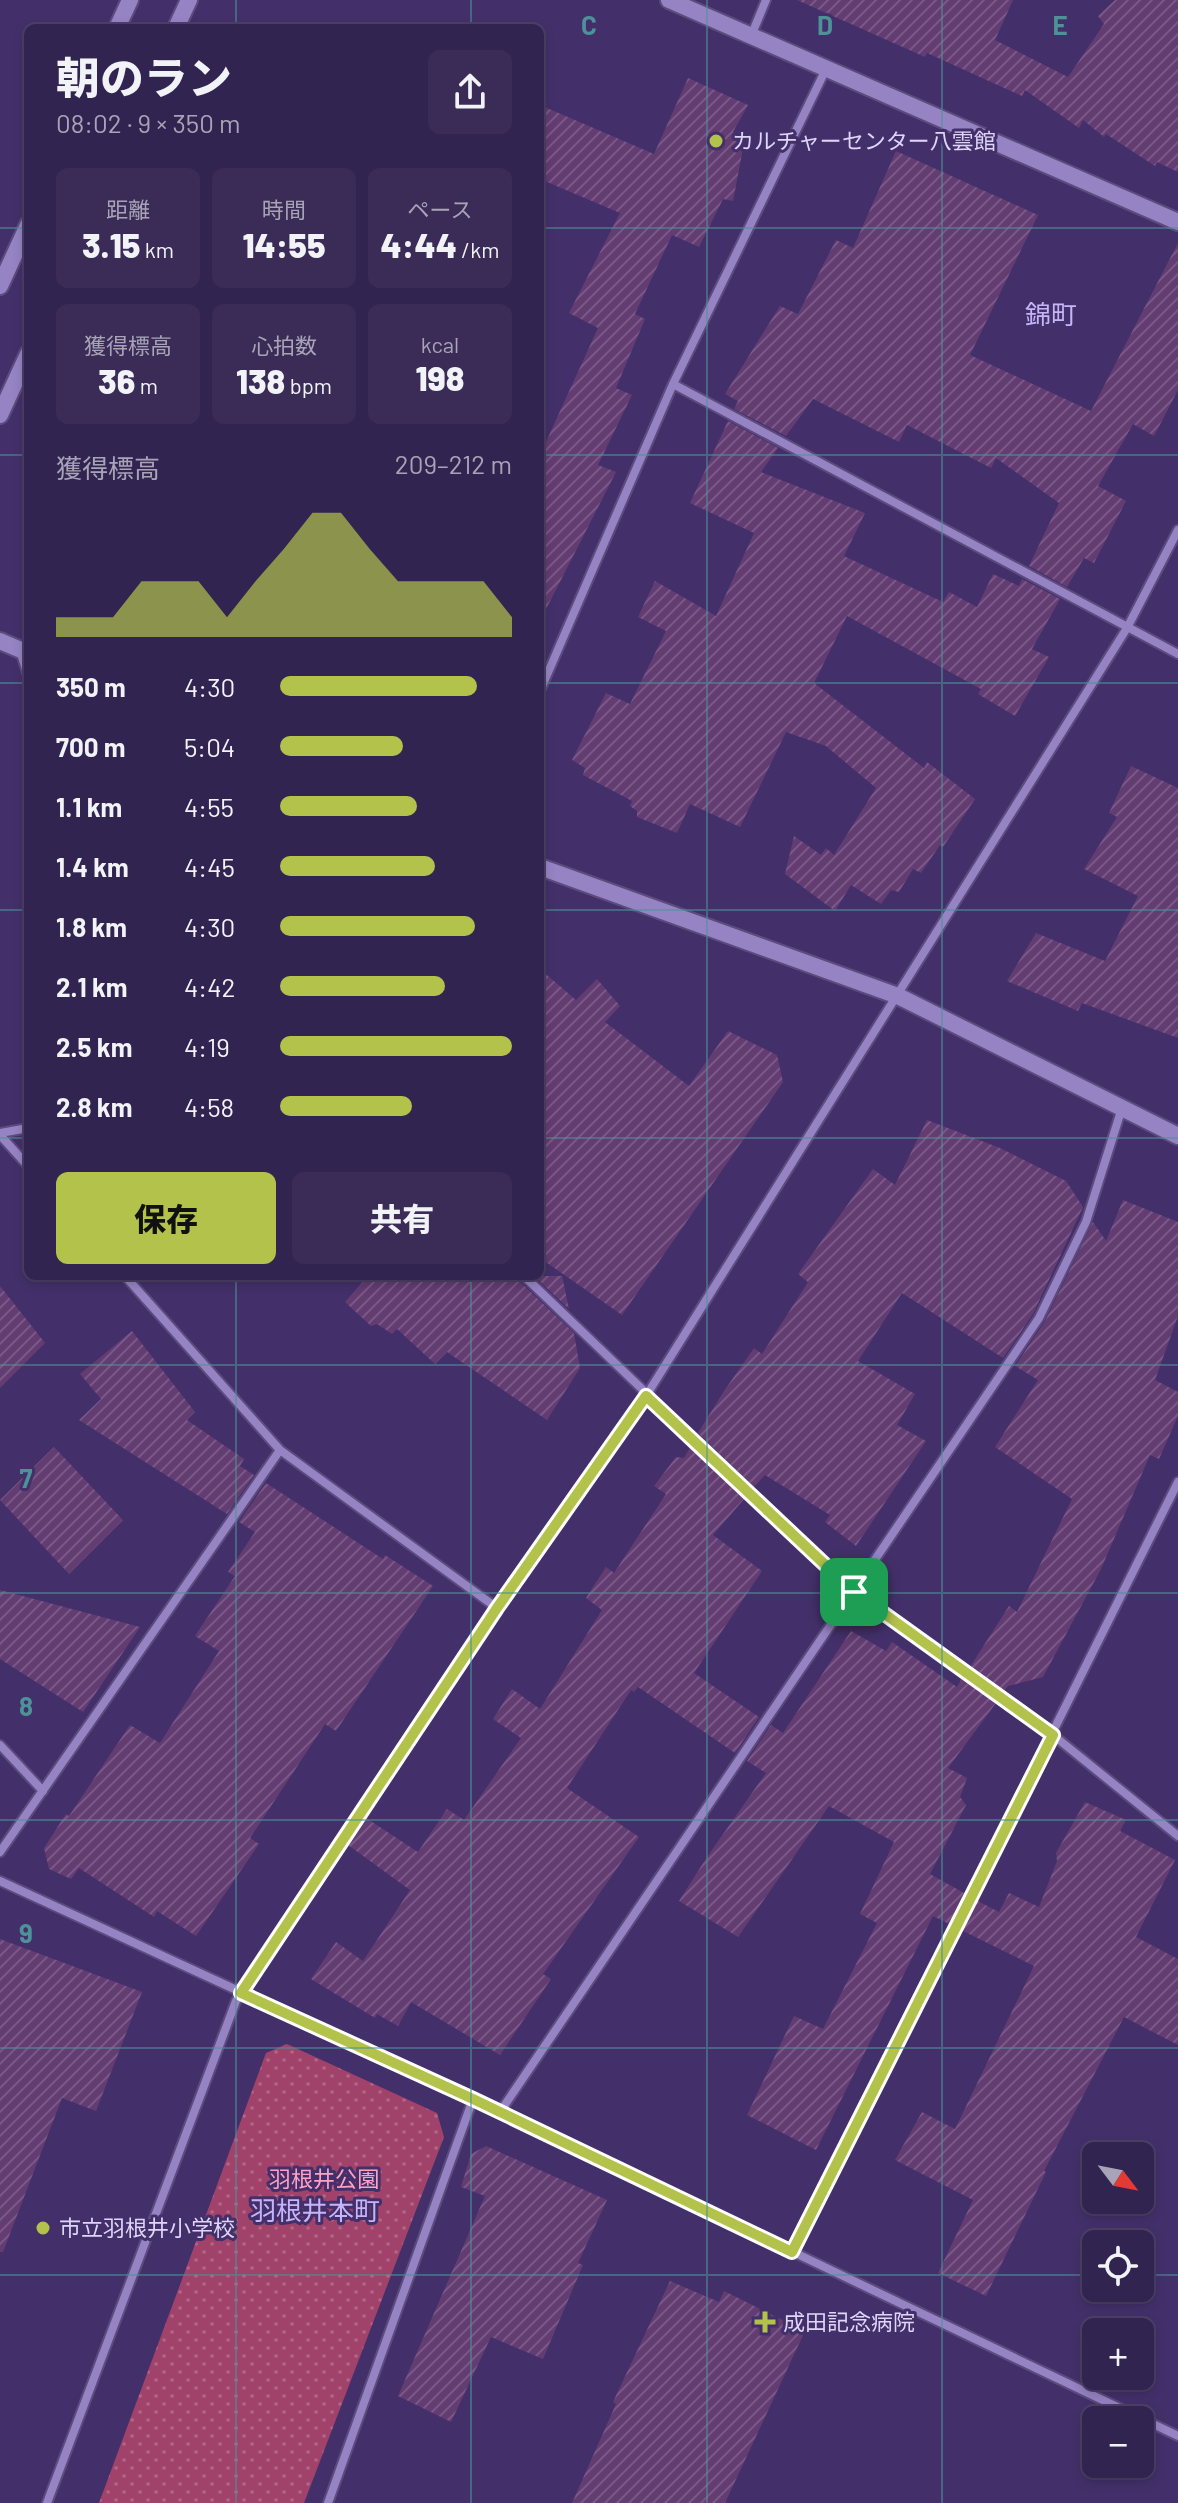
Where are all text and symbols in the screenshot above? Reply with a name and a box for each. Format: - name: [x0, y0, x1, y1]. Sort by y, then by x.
- text: C: [581, 9, 597, 40]
- text: D: [817, 9, 833, 40]
- text: E: [1052, 9, 1068, 40]
- text: 朝のラン: [56, 50, 232, 103]
- button: share: [428, 50, 512, 134]
- text: 08:02 · 9 × 350 m: [56, 107, 241, 138]
- place label: カルチャーセンター八雲館: [732, 127, 996, 153]
- marker: カルチャーセンター八雲館: [707, 132, 725, 150]
- text: 距離: [106, 196, 150, 222]
- text: 時間: [262, 196, 306, 222]
- text: ペース: [408, 196, 472, 222]
- text: 3.15: [82, 224, 140, 265]
- text: 14:55: [242, 224, 326, 265]
- text: 4:44: [381, 224, 457, 265]
- text: km: [140, 236, 174, 262]
- text: /km: [457, 236, 499, 262]
- district label: 錦町: [1025, 298, 1077, 329]
- text: kcal: [421, 331, 459, 357]
- text: 獲得標高: [84, 332, 172, 358]
- text: 心拍数: [251, 332, 317, 358]
- text: 198: [416, 357, 464, 398]
- text: 36: [98, 360, 135, 401]
- text: 138: [236, 360, 285, 401]
- text: m: [135, 372, 158, 398]
- text: bpm: [285, 372, 332, 398]
- text: 209–212 m: [395, 448, 512, 479]
- text: 獲得標高: [56, 452, 160, 483]
- text: 350 m: [56, 671, 126, 702]
- text: 4:30: [184, 671, 235, 702]
- text: 700 m: [56, 731, 125, 762]
- text: 5:04: [184, 731, 235, 762]
- text: 1.1 km: [56, 791, 122, 822]
- text: 4:55: [184, 791, 234, 822]
- text: 1.4 km: [56, 851, 129, 882]
- text: 4:45: [184, 851, 235, 882]
- text: 1.8 km: [56, 911, 127, 942]
- text: 4:30: [184, 911, 235, 942]
- text: 2.1 km: [56, 971, 128, 1002]
- text: 4:42: [184, 971, 235, 1002]
- text: 2.5 km: [56, 1031, 132, 1062]
- text: 4:19: [184, 1031, 230, 1062]
- text: 2.8 km: [56, 1091, 132, 1122]
- text: 4:58: [184, 1091, 234, 1122]
- button: 保存: [56, 1172, 276, 1264]
- button: 共有: [292, 1172, 512, 1264]
- text: 7: [20, 1462, 33, 1493]
- pin: [820, 1558, 888, 1626]
- icon: arrive: [832, 1570, 876, 1614]
- text: 8: [19, 1690, 33, 1721]
- text: 9: [19, 1917, 33, 1948]
- north arrow: [1082, 2142, 1154, 2214]
- map controls: [1082, 2142, 1154, 2478]
- park label: 羽根井公園: [269, 2165, 379, 2191]
- district label: 羽根井本町: [250, 2194, 380, 2225]
- place label: 市立羽根井小学校: [59, 2214, 235, 2240]
- marker: 市立羽根井小学校: [34, 2219, 52, 2237]
- button: locate: [1082, 2230, 1154, 2302]
- place label: 成田記念病院: [783, 2308, 915, 2334]
- marker: 成田記念病院: [754, 2311, 776, 2333]
- button: +: [1082, 2318, 1154, 2390]
- button: −: [1082, 2406, 1154, 2478]

